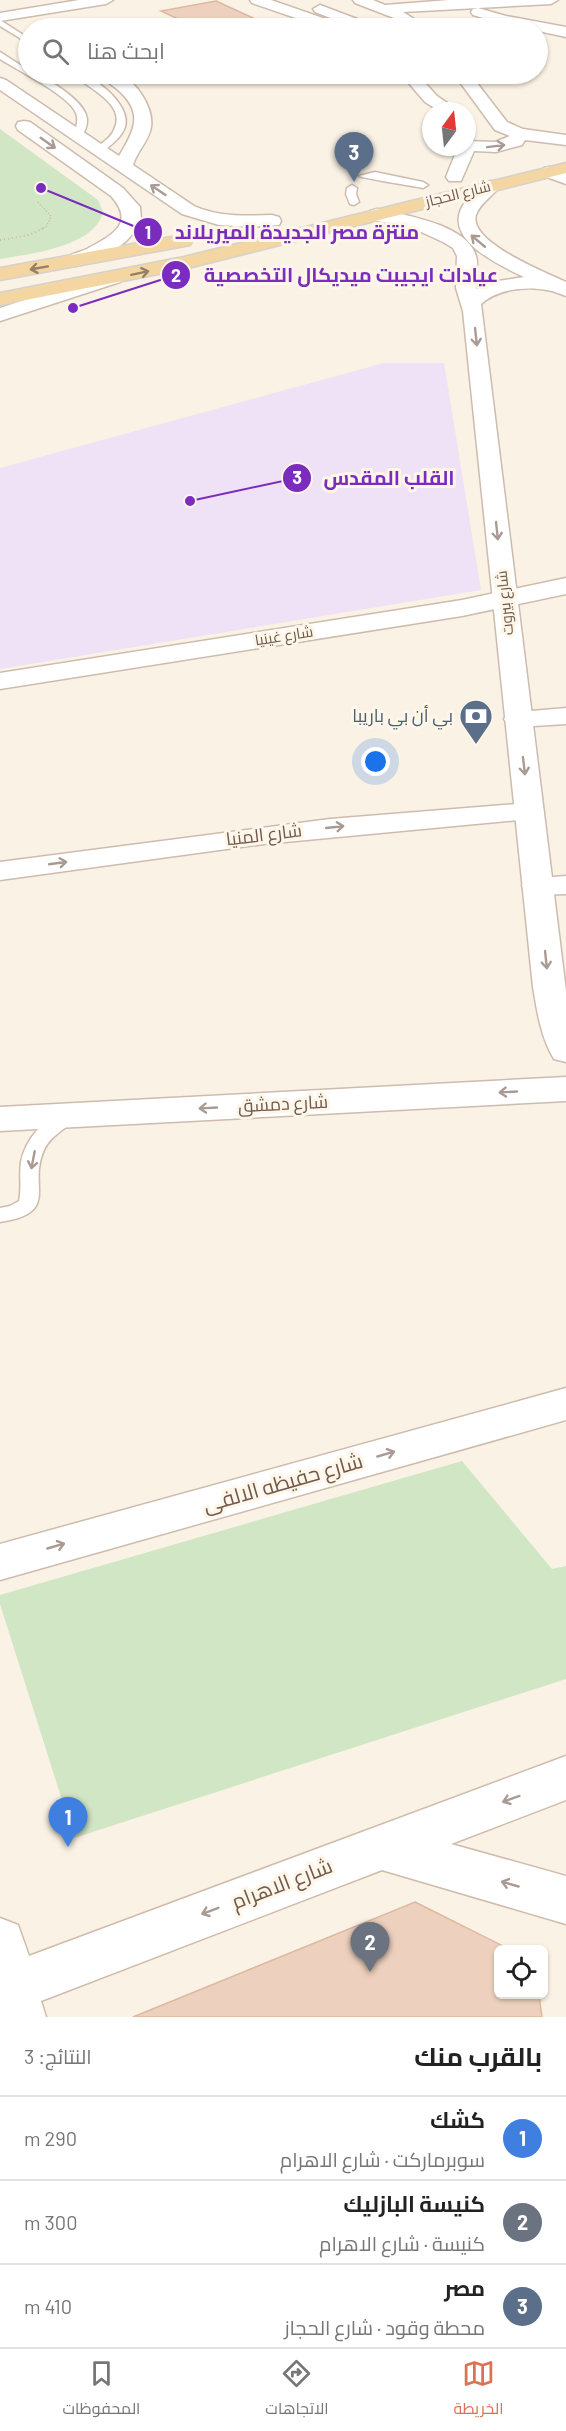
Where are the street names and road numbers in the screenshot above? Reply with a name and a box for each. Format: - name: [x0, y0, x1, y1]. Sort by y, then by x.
- street label: شارع الحجاز: [422, 176, 493, 213]
- street label: شارع بيروت: [492, 570, 519, 636]
- street label: شارع غينيا: [253, 622, 315, 651]
- street label: شارع المنيا: [225, 818, 303, 852]
- street label: شارع دمشق: [237, 1090, 329, 1118]
- street label: شارع حفيظه الالفى: [200, 1447, 366, 1519]
- street label: شارع الاهرام: [228, 1852, 336, 1916]

